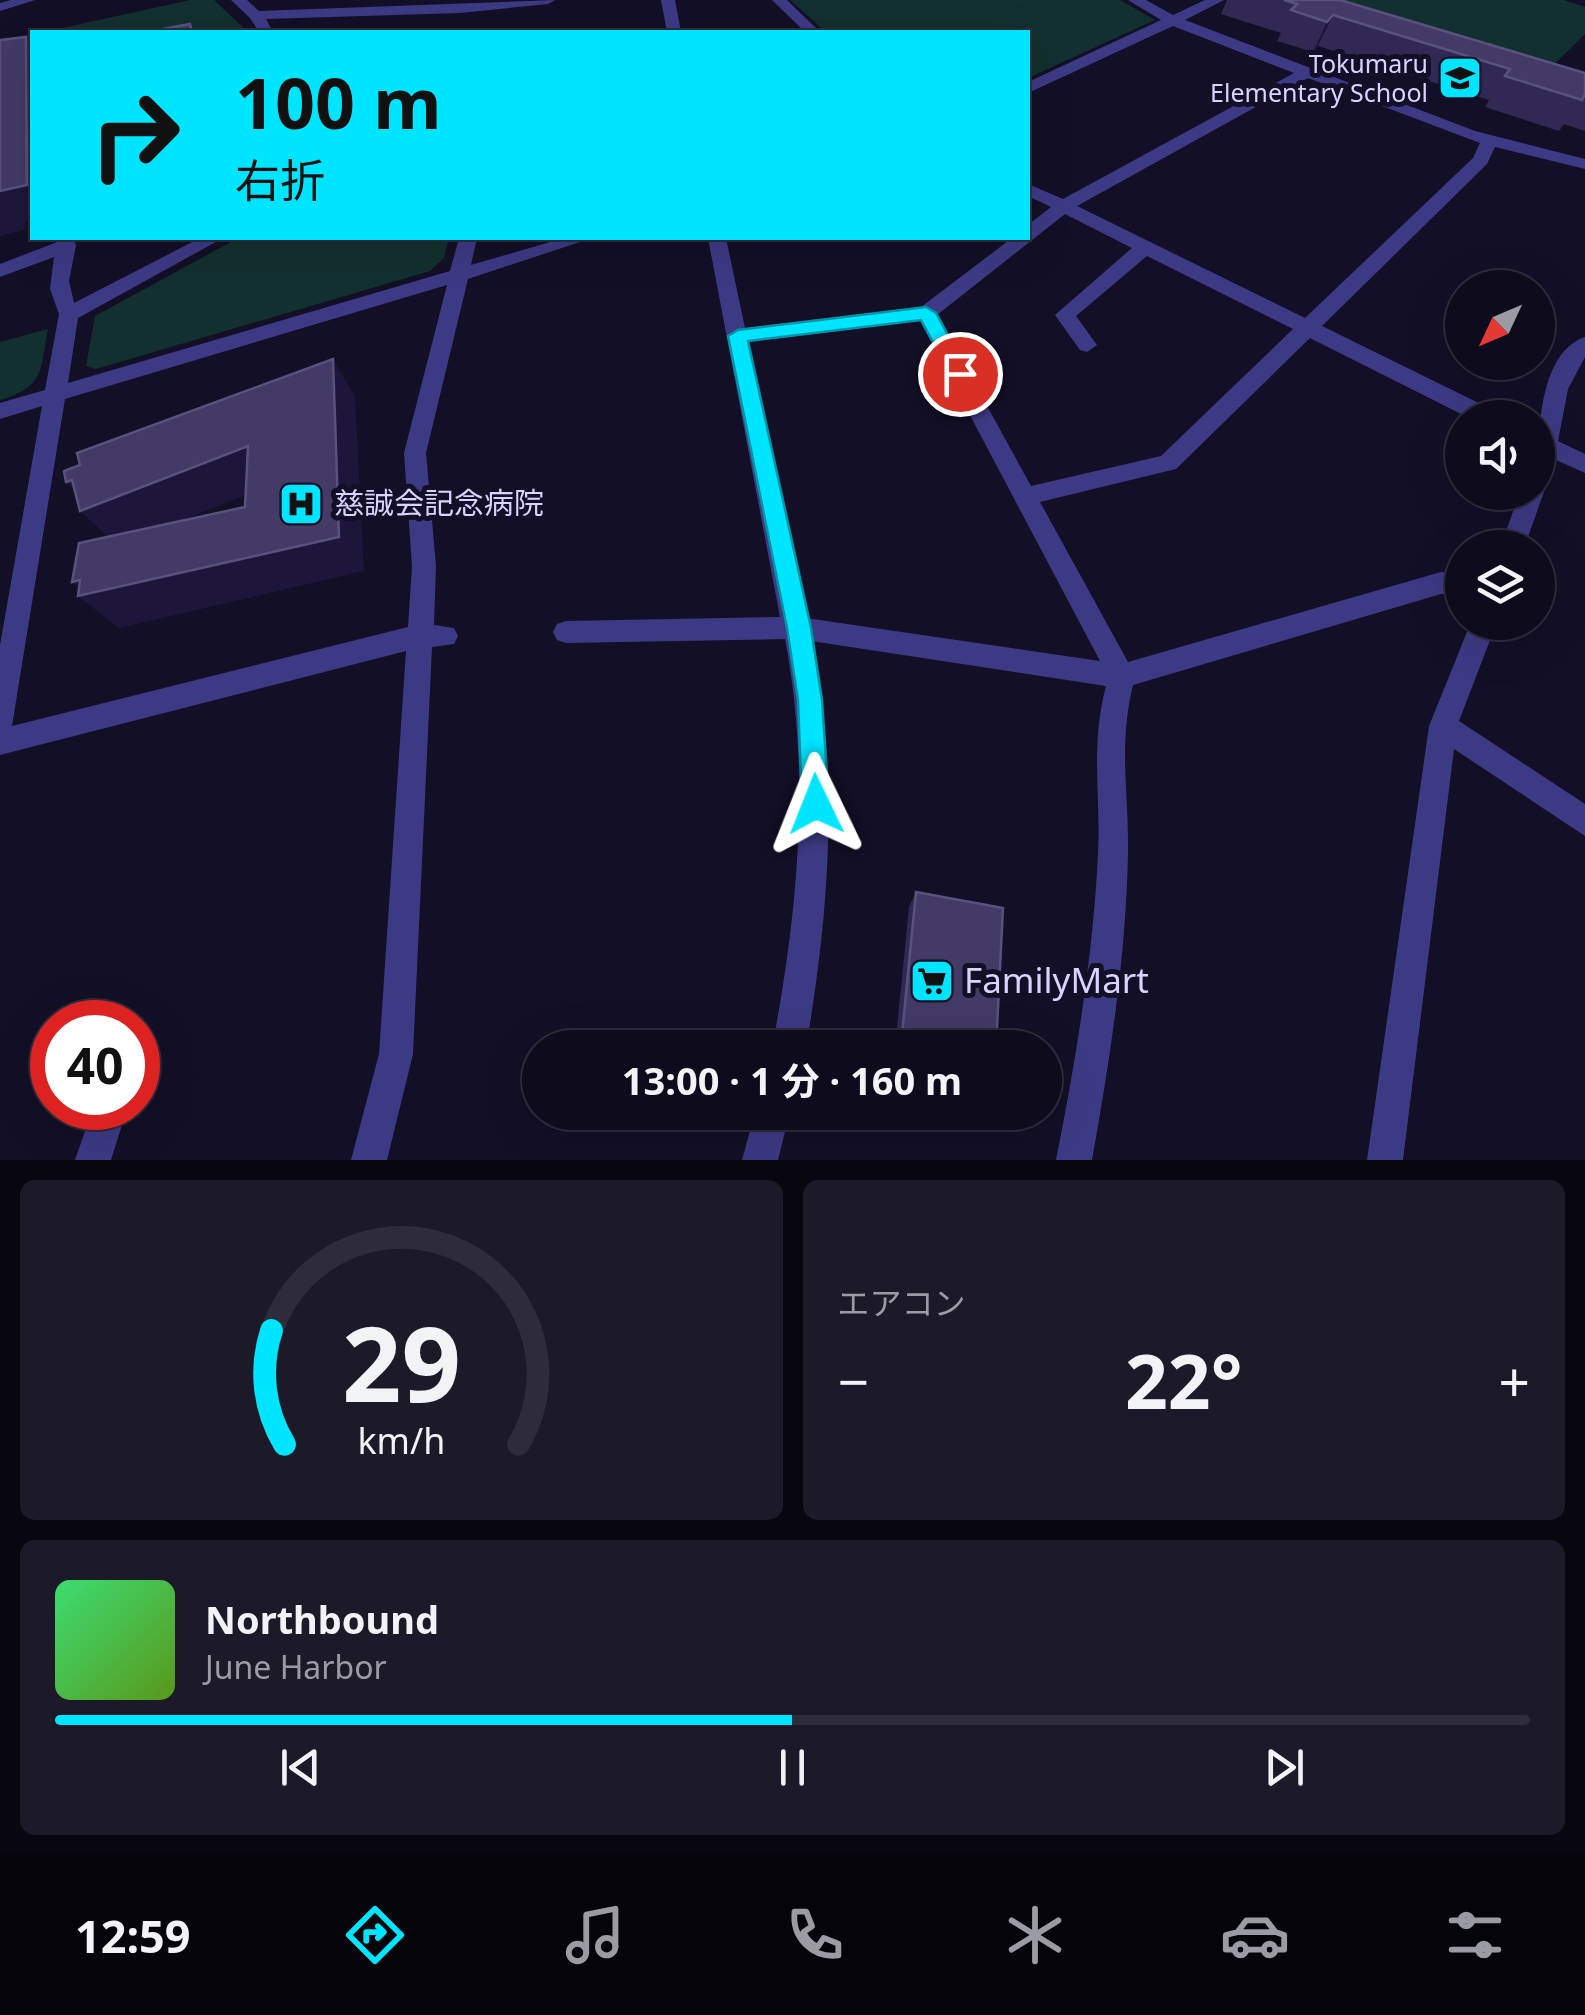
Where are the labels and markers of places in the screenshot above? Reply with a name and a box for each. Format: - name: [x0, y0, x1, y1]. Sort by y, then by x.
- place label: Tokumaru Elementary School: [1210, 46, 1428, 109]
- school or university icon: Tokumaru Elementary School: [1437, 55, 1483, 101]
- pin: [918, 332, 1003, 417]
- hospital icon: 慈誠会記念病院: [278, 481, 324, 527]
- place label: 慈誠会記念病院: [334, 482, 544, 523]
- place label: FamilyMart: [964, 956, 1149, 1003]
- supermarket icon: FamilyMart: [909, 958, 955, 1004]

